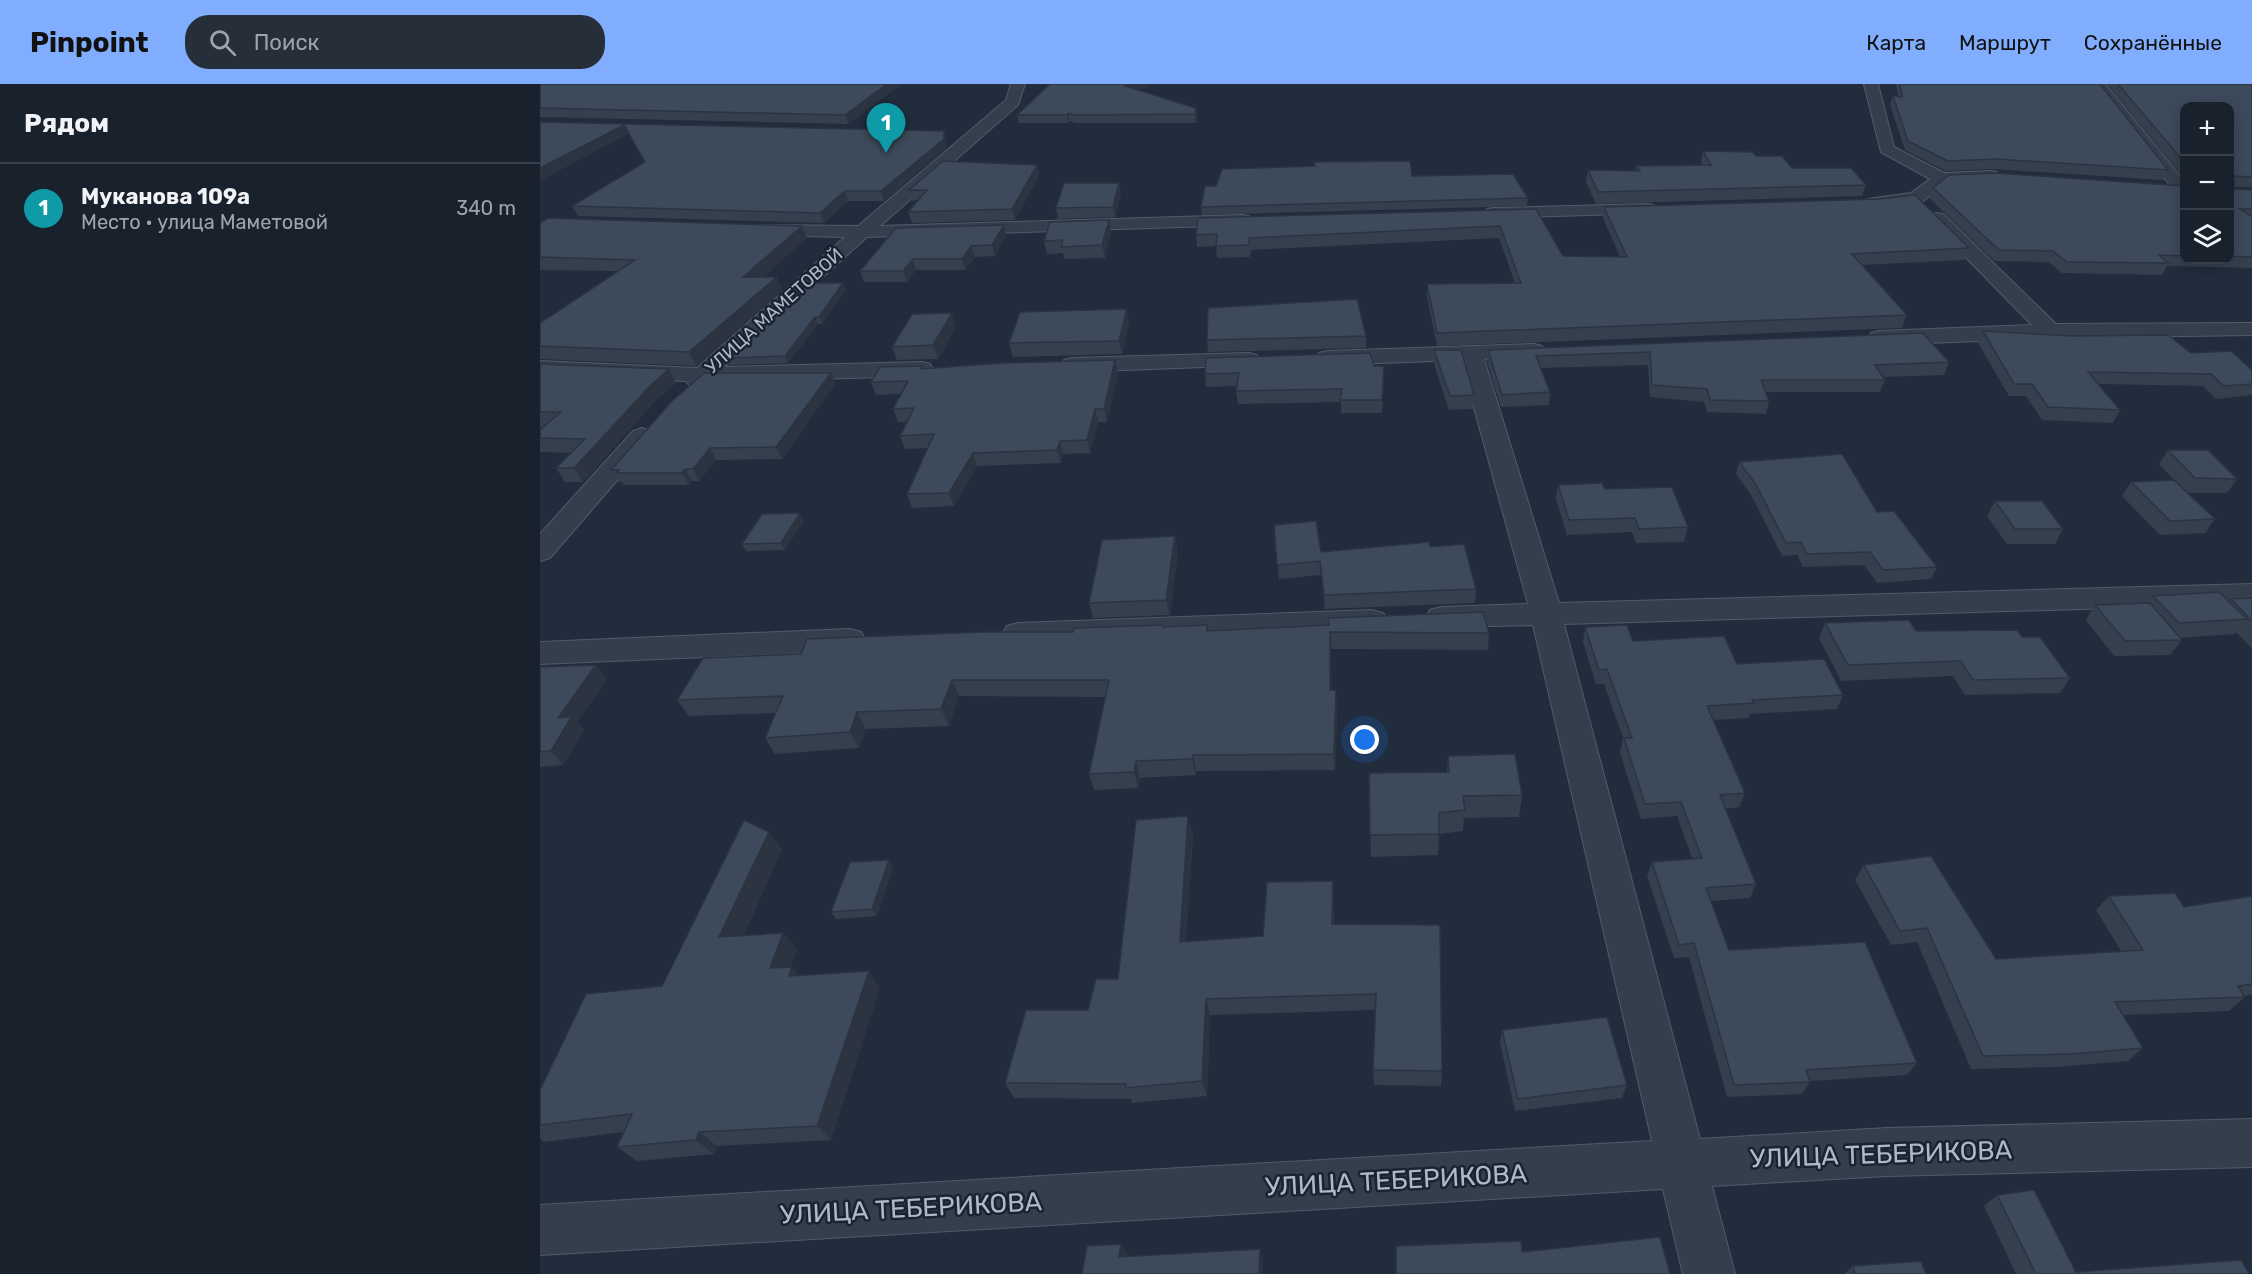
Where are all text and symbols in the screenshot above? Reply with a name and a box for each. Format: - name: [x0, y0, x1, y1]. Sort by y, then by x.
- search box: [185, 15, 605, 69]
- text: Pinpoint: [30, 26, 149, 59]
- icon: search: [206, 26, 239, 59]
- text: Поиск: [254, 29, 319, 56]
- text: Карта: [1866, 30, 1926, 55]
- text: Маршрут: [1959, 30, 2051, 55]
- text: Сохранённые: [2084, 30, 2222, 55]
- map controls: [2180, 102, 2234, 264]
- button: +: [2180, 102, 2234, 156]
- pin: 1: [866, 104, 906, 153]
- text: Рядом: [24, 108, 109, 139]
- button: −: [2180, 156, 2234, 210]
- text: Муканова 109а: [81, 183, 250, 210]
- text: 1: [39, 196, 48, 220]
- text: 340 m: [456, 196, 516, 220]
- text: Место · улица Маметовой: [81, 210, 328, 234]
- button: layers: [2180, 210, 2234, 264]
- street label: УЛИЦА МАМЕТОВОЙ: [701, 243, 847, 379]
- your location: [1350, 725, 1379, 754]
- street label: УЛИЦА ТЕБЕРИКОВА: [1749, 1134, 2013, 1175]
- street label: УЛИЦА ТЕБЕРИКОВА: [1264, 1158, 1528, 1203]
- street label: УЛИЦА ТЕБЕРИКОВА: [779, 1186, 1043, 1231]

